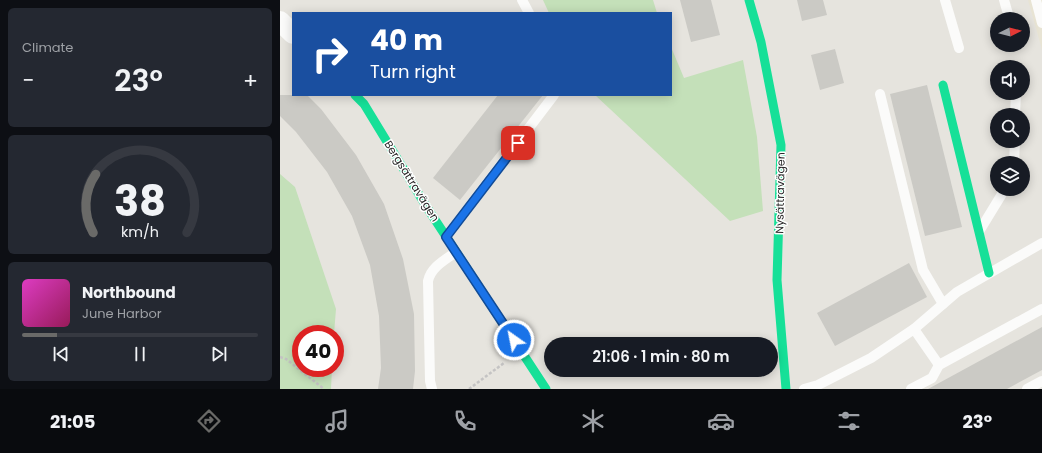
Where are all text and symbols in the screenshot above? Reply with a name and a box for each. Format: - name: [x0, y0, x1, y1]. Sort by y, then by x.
- north arrow: [990, 12, 1030, 52]
- map controls: [990, 12, 1030, 196]
- text: 40 m: [370, 21, 443, 60]
- icon: right: [304, 28, 356, 80]
- text: Climate: [22, 38, 73, 57]
- text: 23°: [114, 59, 163, 102]
- text: Turn right: [370, 59, 456, 84]
- button: sound: [990, 60, 1030, 100]
- text: −: [22, 65, 34, 96]
- text: +: [243, 65, 258, 96]
- button: search: [990, 108, 1030, 148]
- pin: [501, 126, 535, 160]
- icon: arrive: [507, 132, 529, 154]
- street label: Bergsättravägen: [381, 137, 443, 225]
- street label: Nysättravägen: [771, 152, 789, 234]
- button: layers: [990, 156, 1030, 196]
- text: 38: [114, 171, 166, 230]
- text: km/h: [121, 221, 159, 241]
- text: Northbound: [82, 282, 176, 303]
- text: June Harbor: [82, 304, 162, 323]
- position arrow: [493, 319, 535, 361]
- speed limit sign: 40: [292, 325, 344, 377]
- icon: previous: [50, 343, 72, 365]
- icon: pause: [129, 343, 151, 365]
- icon: next: [208, 343, 230, 365]
- text: 21:06 · 1 min · 80 m: [592, 346, 730, 367]
- icon: directions: [195, 407, 223, 435]
- icon: music: [323, 407, 351, 435]
- icon: phone: [451, 407, 479, 435]
- icon: climate: [579, 407, 607, 435]
- icon: car: [707, 407, 735, 435]
- icon: filters: [835, 407, 863, 435]
- text: 21:05: [50, 409, 96, 434]
- text: 23°: [963, 409, 992, 434]

